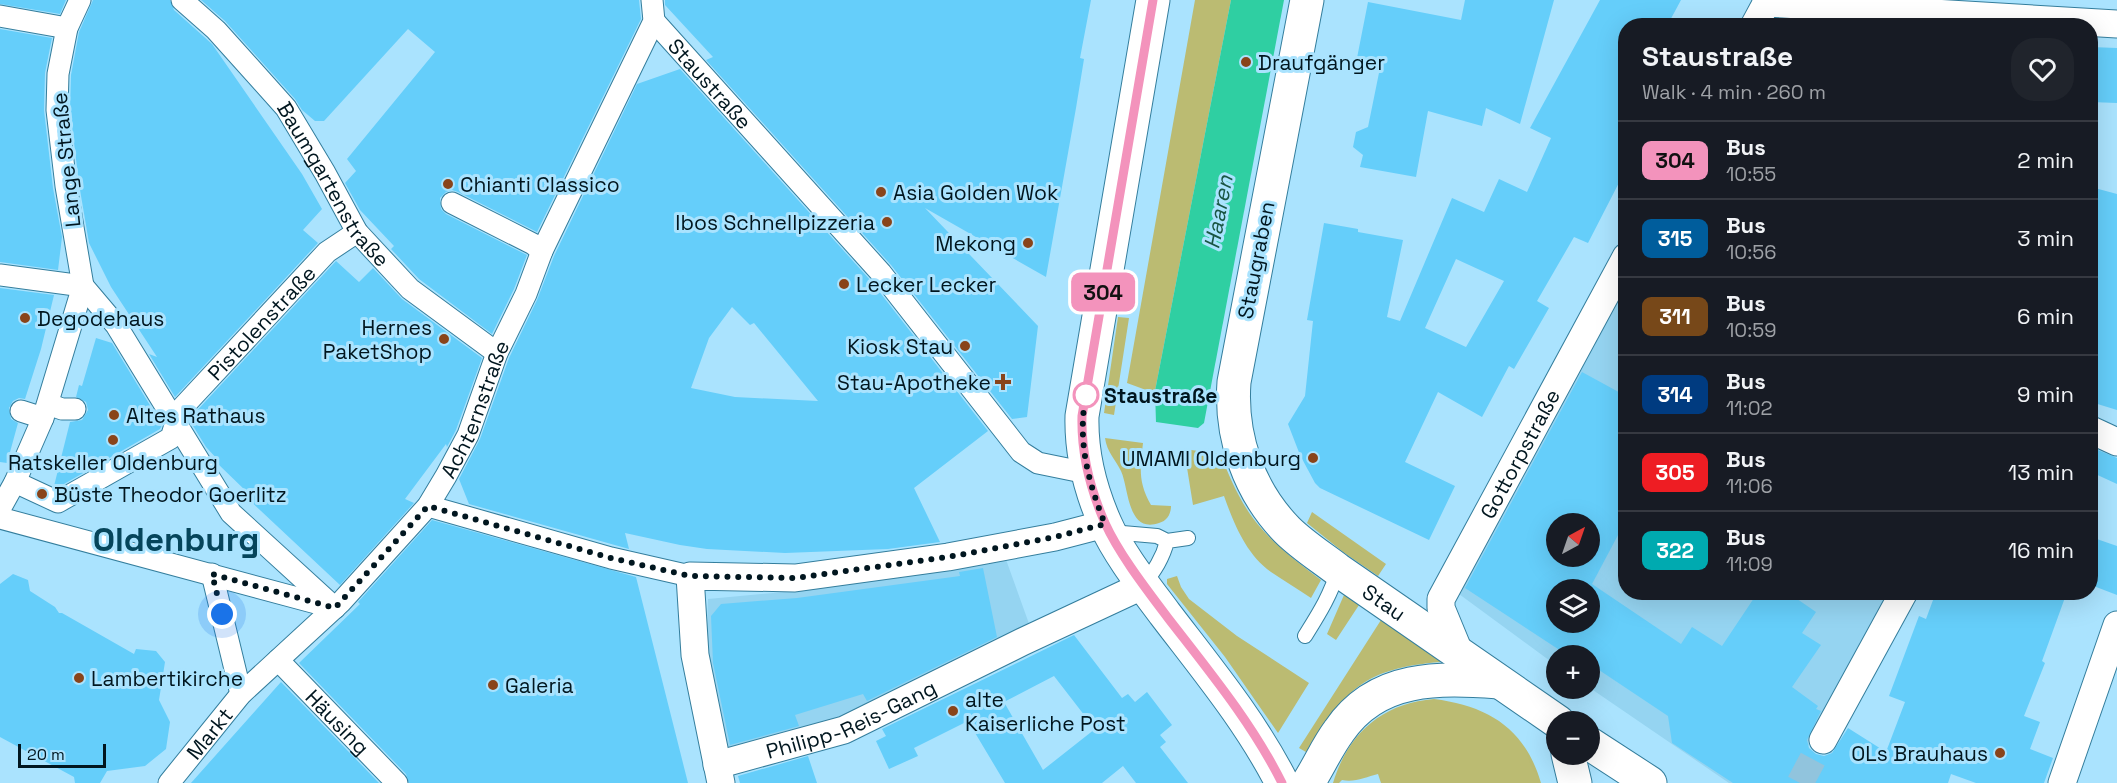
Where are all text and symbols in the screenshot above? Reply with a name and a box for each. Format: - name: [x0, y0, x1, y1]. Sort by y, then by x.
- street label: Staustraße: [662, 32, 758, 134]
- text: Staustraße: [1642, 38, 1793, 74]
- button: heart: [2011, 38, 2074, 101]
- place label: Draufgänger: [1258, 49, 1385, 76]
- marker: Draufgänger: [1239, 55, 1253, 69]
- text: Walk · 4 min · 260 m: [1642, 79, 1826, 105]
- street label: Lange Straße: [45, 91, 87, 229]
- street label: Baumgartenstraße: [272, 96, 396, 272]
- text: Bus: [1726, 133, 1766, 161]
- text: 2 min: [2017, 146, 2074, 174]
- text: 304: [1655, 147, 1695, 174]
- text: 10:55: [1726, 161, 1776, 187]
- place label: Chianti Classico: [460, 171, 620, 198]
- water label: Haaren: [1197, 172, 1239, 251]
- marker: Chianti Classico: [441, 177, 455, 191]
- place label: Asia Golden Wok: [893, 179, 1058, 206]
- marker: Asia Golden Wok: [874, 185, 888, 199]
- street label: Staugraben: [1231, 199, 1281, 321]
- place label: Ibos Schnellpizzeria: [675, 209, 875, 236]
- text: Bus: [1726, 211, 1766, 239]
- marker: Ibos Schnellpizzeria: [880, 215, 894, 229]
- text: 3 min: [2017, 224, 2074, 252]
- text: 315: [1658, 225, 1692, 252]
- place label: Mekong: [935, 230, 1016, 257]
- marker: Mekong: [1021, 236, 1035, 250]
- text: 10:56: [1726, 239, 1776, 265]
- street label: Pistolenstraße: [201, 260, 321, 386]
- place label: Lecker Lecker: [856, 271, 996, 298]
- line badge: 304: [1068, 272, 1138, 312]
- marker: Lecker Lecker: [837, 277, 851, 291]
- text: 304: [1083, 279, 1123, 306]
- text: Bus: [1726, 289, 1766, 317]
- text: 6 min: [2017, 302, 2074, 330]
- text: 311: [1659, 303, 1691, 330]
- place label: Degodehaus: [37, 305, 164, 332]
- marker: Degodehaus: [18, 311, 32, 325]
- place label: Hernes PaketShop: [323, 314, 432, 365]
- text: 10:59: [1726, 317, 1776, 343]
- marker: Hernes PaketShop: [437, 332, 451, 346]
- place label: Kiosk Stau: [847, 333, 953, 360]
- street label: Achternstraße: [434, 335, 515, 483]
- marker: Kiosk Stau: [958, 339, 972, 353]
- text: Bus: [1726, 367, 1766, 395]
- place label: Stau-Apotheke: [837, 369, 991, 396]
- marker: Stau-Apotheke: [996, 375, 1010, 389]
- text: 9 min: [2017, 380, 2074, 408]
- text: 314: [1657, 381, 1693, 408]
- marker: Staustraße: [1073, 382, 1099, 408]
- place label: Staustraße: [1104, 382, 1217, 409]
- street label: Gottorpstraße: [1474, 384, 1566, 523]
- text: 11:02: [1726, 395, 1773, 421]
- place label: Altes Rathaus: [126, 402, 265, 429]
- marker: Altes Rathaus: [107, 408, 121, 422]
- marker: Ratskeller Oldenburg: [106, 433, 120, 447]
- place label: UMAMI Oldenburg: [1122, 445, 1301, 472]
- text: Bus: [1726, 445, 1766, 473]
- place label: Ratskeller Oldenburg: [8, 449, 218, 476]
- marker: UMAMI Oldenburg: [1306, 451, 1320, 465]
- text: 13 min: [2008, 458, 2074, 486]
- text: 305: [1656, 459, 1694, 486]
- text: 11:06: [1726, 473, 1773, 499]
- place label: Büste Theodor Goerlitz: [54, 481, 287, 508]
- marker: Büste Theodor Goerlitz: [35, 487, 49, 501]
- north arrow: [1546, 513, 1600, 567]
- map controls: [1546, 513, 1600, 765]
- district label: Oldenburg: [93, 519, 259, 561]
- text: Bus: [1726, 523, 1766, 551]
- text: 16 min: [2008, 536, 2074, 564]
- text: 322: [1656, 537, 1694, 564]
- text: 11:09: [1726, 551, 1773, 577]
- street label: Stau: [1357, 578, 1411, 627]
- button: layers: [1546, 579, 1600, 633]
- your location: [207, 599, 237, 629]
- button: +: [1546, 645, 1600, 699]
- place label: Lambertikirche: [91, 665, 243, 692]
- marker: Lambertikirche: [72, 671, 86, 685]
- place label: Galeria: [505, 672, 574, 699]
- street label: Philipp-Reis-Gang: [763, 673, 940, 764]
- marker: Galeria: [486, 678, 500, 692]
- street label: Häusing: [300, 683, 376, 760]
- place label: alte Kaiserliche Post: [965, 686, 1126, 737]
- street label: Markt: [180, 702, 238, 765]
- marker: alte Kaiserliche Post: [946, 704, 960, 718]
- button: −: [1546, 711, 1600, 765]
- place label: OLs Brauhaus: [1851, 740, 1988, 767]
- scale bar: [18, 741, 106, 768]
- text: 20 m: [27, 744, 65, 765]
- marker: OLs Brauhaus: [1993, 746, 2007, 760]

